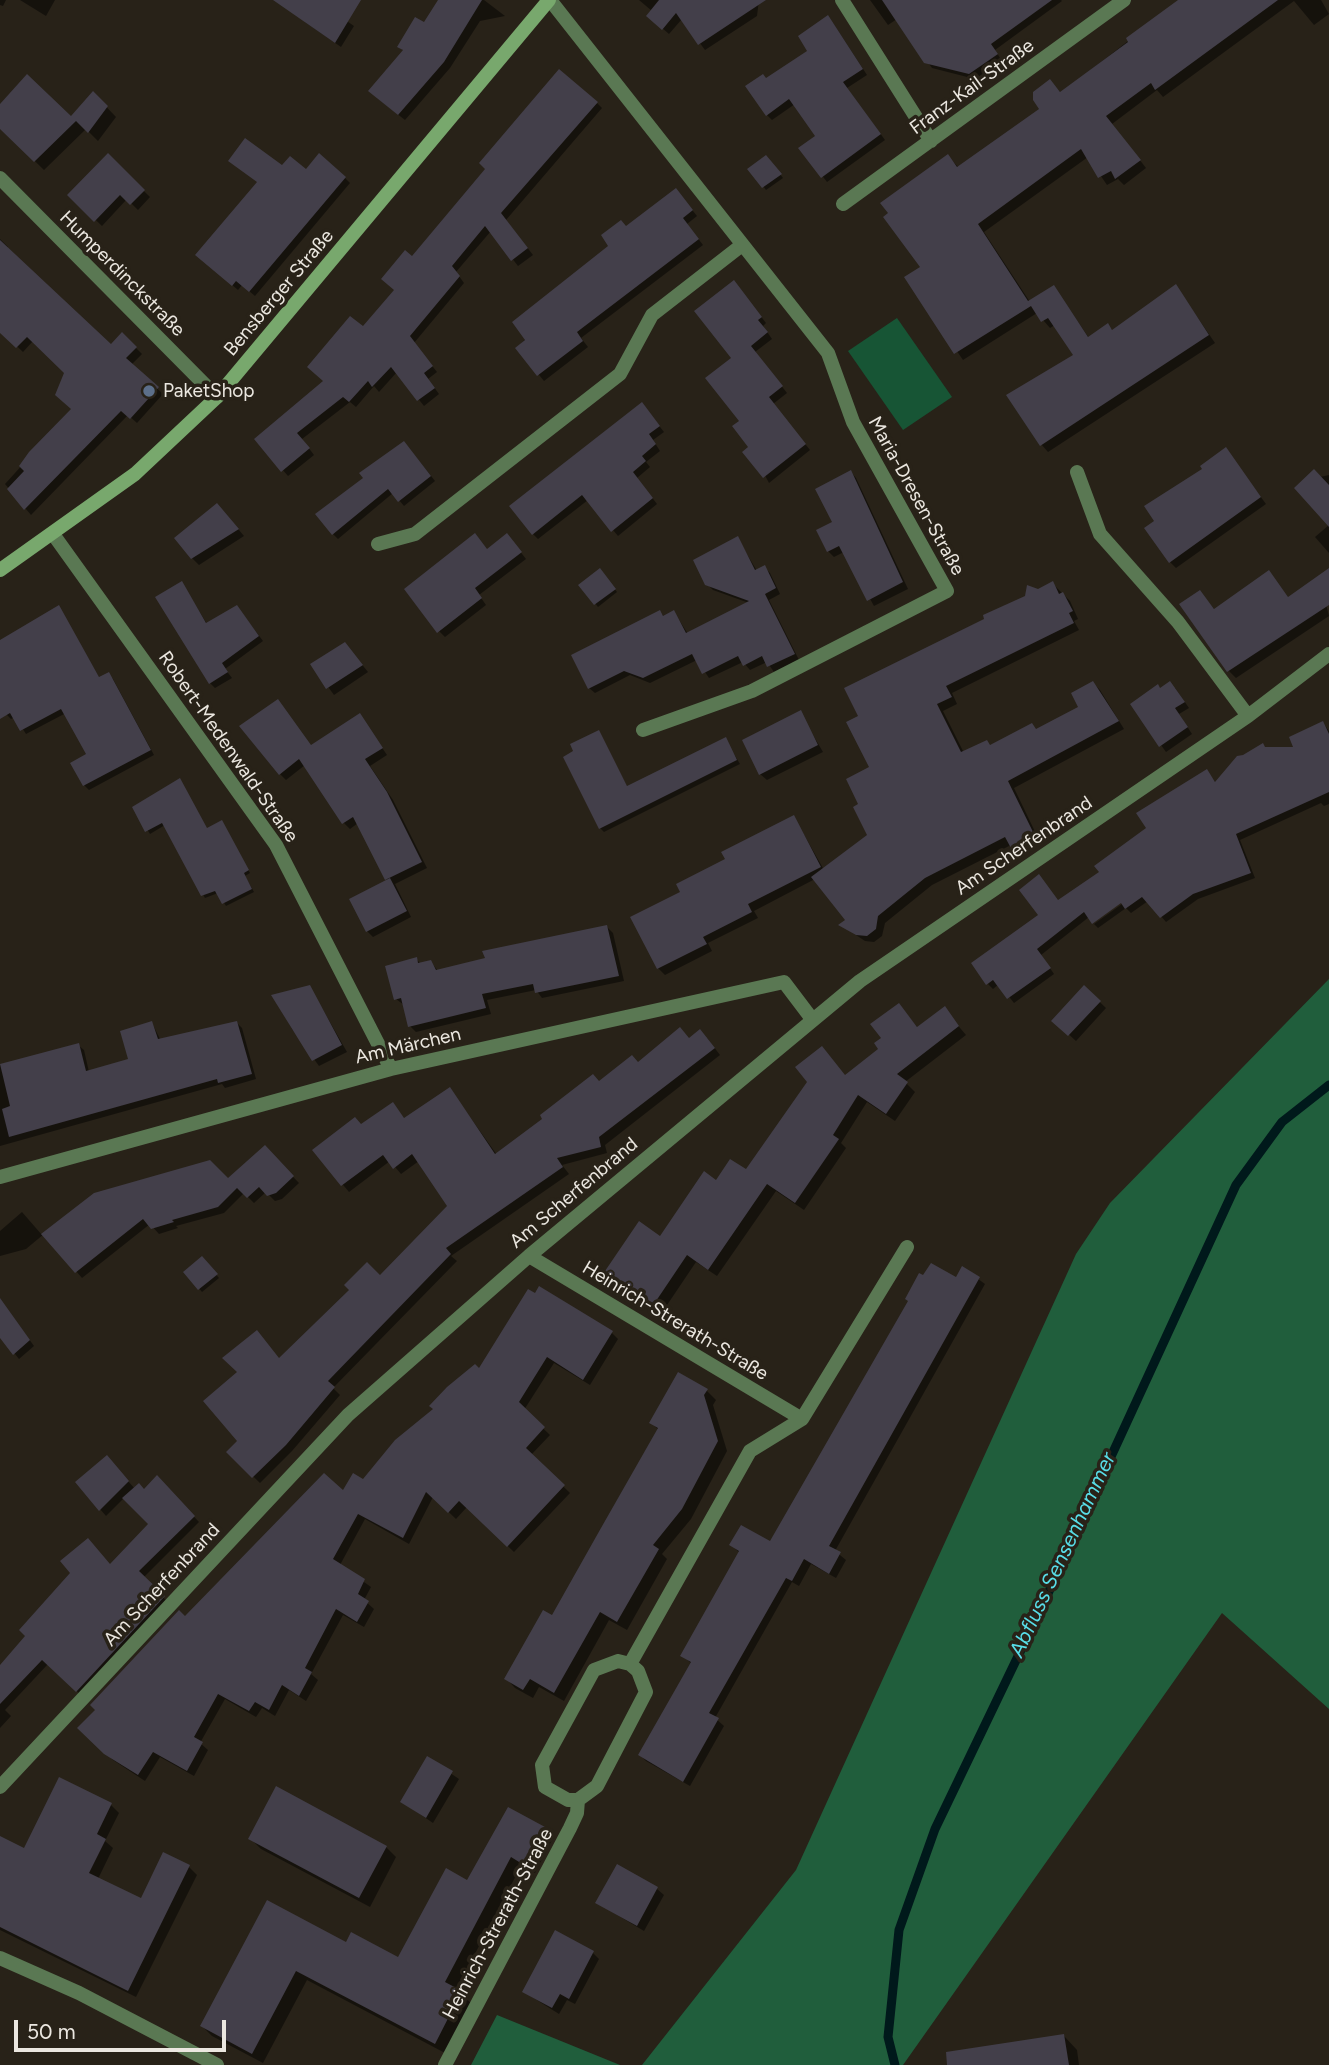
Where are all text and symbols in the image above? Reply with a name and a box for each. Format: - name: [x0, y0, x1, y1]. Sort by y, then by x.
- street label: Franz-Kail-Straße: [906, 34, 1038, 140]
- street label: Humperdinckstraße: [55, 207, 189, 341]
- street label: Bensberger Straße: [219, 225, 339, 361]
- place label: PaketShop: [163, 380, 255, 402]
- marker: PaketShop: [141, 383, 157, 399]
- street label: Maria-Dresen-Straße: [863, 413, 969, 579]
- street label: Robert-Medenwald-Straße: [153, 647, 303, 847]
- street label: Am Scherfenbrand: [951, 792, 1097, 900]
- street label: Am Märchen: [353, 1023, 463, 1069]
- street label: Am Scherfenbrand: [505, 1133, 643, 1253]
- street label: Heinrich-Strerath-Straße: [578, 1256, 772, 1386]
- water label: Abfluss Sensenhammer: [1004, 1449, 1122, 1661]
- street label: Am Scherfenbrand: [99, 1519, 225, 1651]
- street label: Heinrich-Strerath-Straße: [438, 1825, 558, 2023]
- scale bar: [18, 2006, 229, 2050]
- text: 50 m: [27, 2019, 76, 2044]

